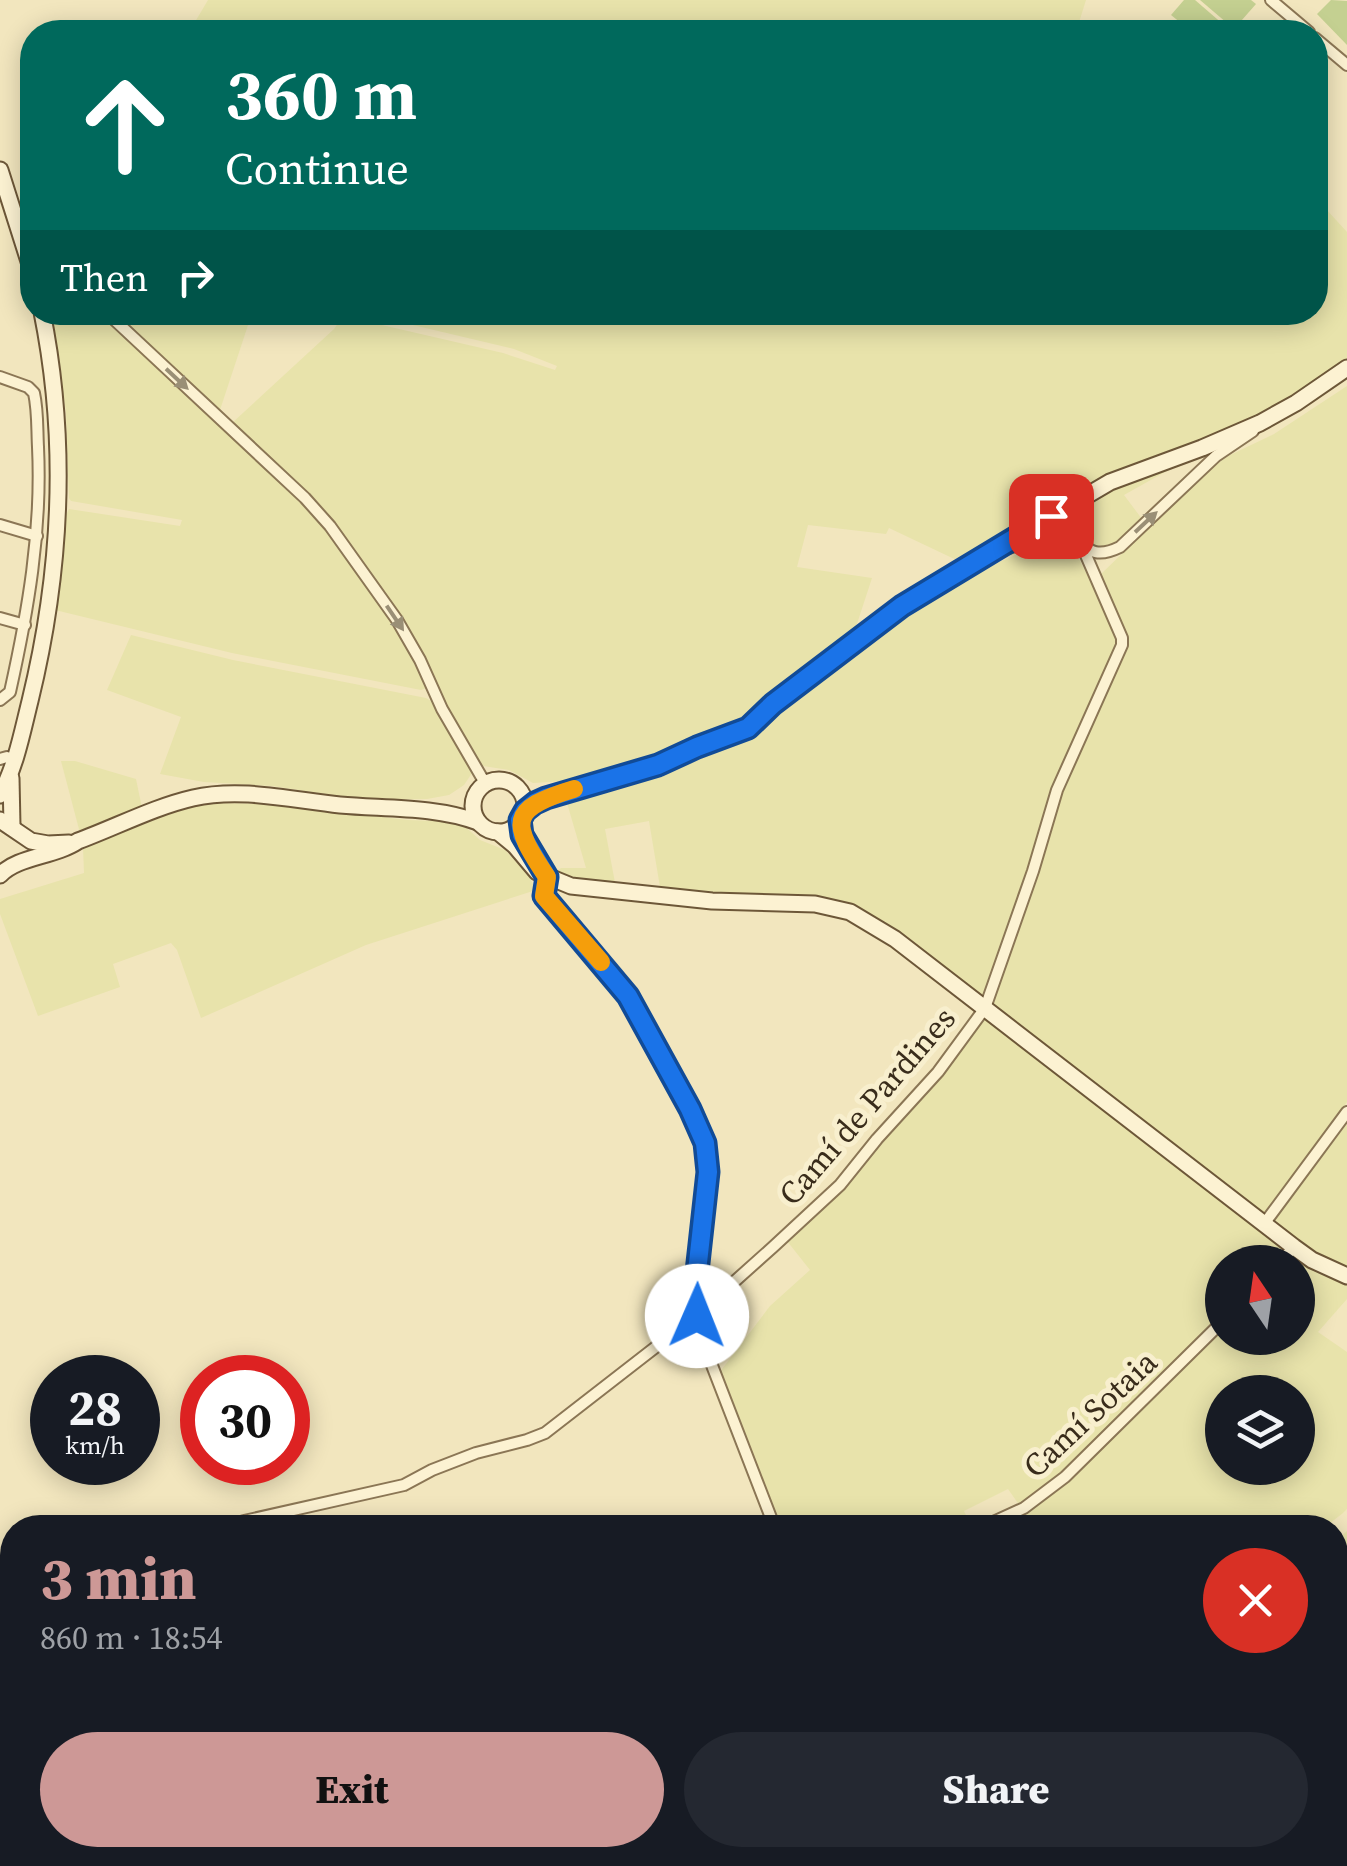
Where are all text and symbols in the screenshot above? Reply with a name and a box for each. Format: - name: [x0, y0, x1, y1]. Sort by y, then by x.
- text: 360 m: [225, 46, 417, 142]
- icon: ahead: [60, 60, 190, 190]
- text: Continue: [225, 137, 409, 199]
- icon: right: [168, 250, 223, 305]
- text: Then: [60, 252, 148, 304]
- one-way arrow: [165, 367, 189, 390]
- pin: [1009, 474, 1094, 559]
- icon: arrive: [1024, 489, 1079, 544]
- one-way arrow: [1133, 511, 1157, 534]
- one-way arrow: [385, 605, 404, 632]
- street label: Camí de Pardines: [769, 997, 965, 1215]
- north arrow: [1205, 1245, 1315, 1355]
- map controls: [1205, 1245, 1315, 1485]
- position arrow: [645, 1264, 749, 1368]
- street label: Camí Sotaia: [1013, 1340, 1167, 1487]
- speed limit sign: 30: [180, 1355, 310, 1485]
- text: 28: [68, 1373, 122, 1442]
- button: layers: [1205, 1375, 1315, 1485]
- text: km/h: [65, 1428, 125, 1462]
- text: 3 min: [40, 1537, 196, 1619]
- button: close: [1203, 1548, 1308, 1653]
- text: 860 m · 18:54: [40, 1616, 222, 1660]
- button: Exit: [40, 1732, 664, 1847]
- button: Share: [684, 1732, 1308, 1847]

